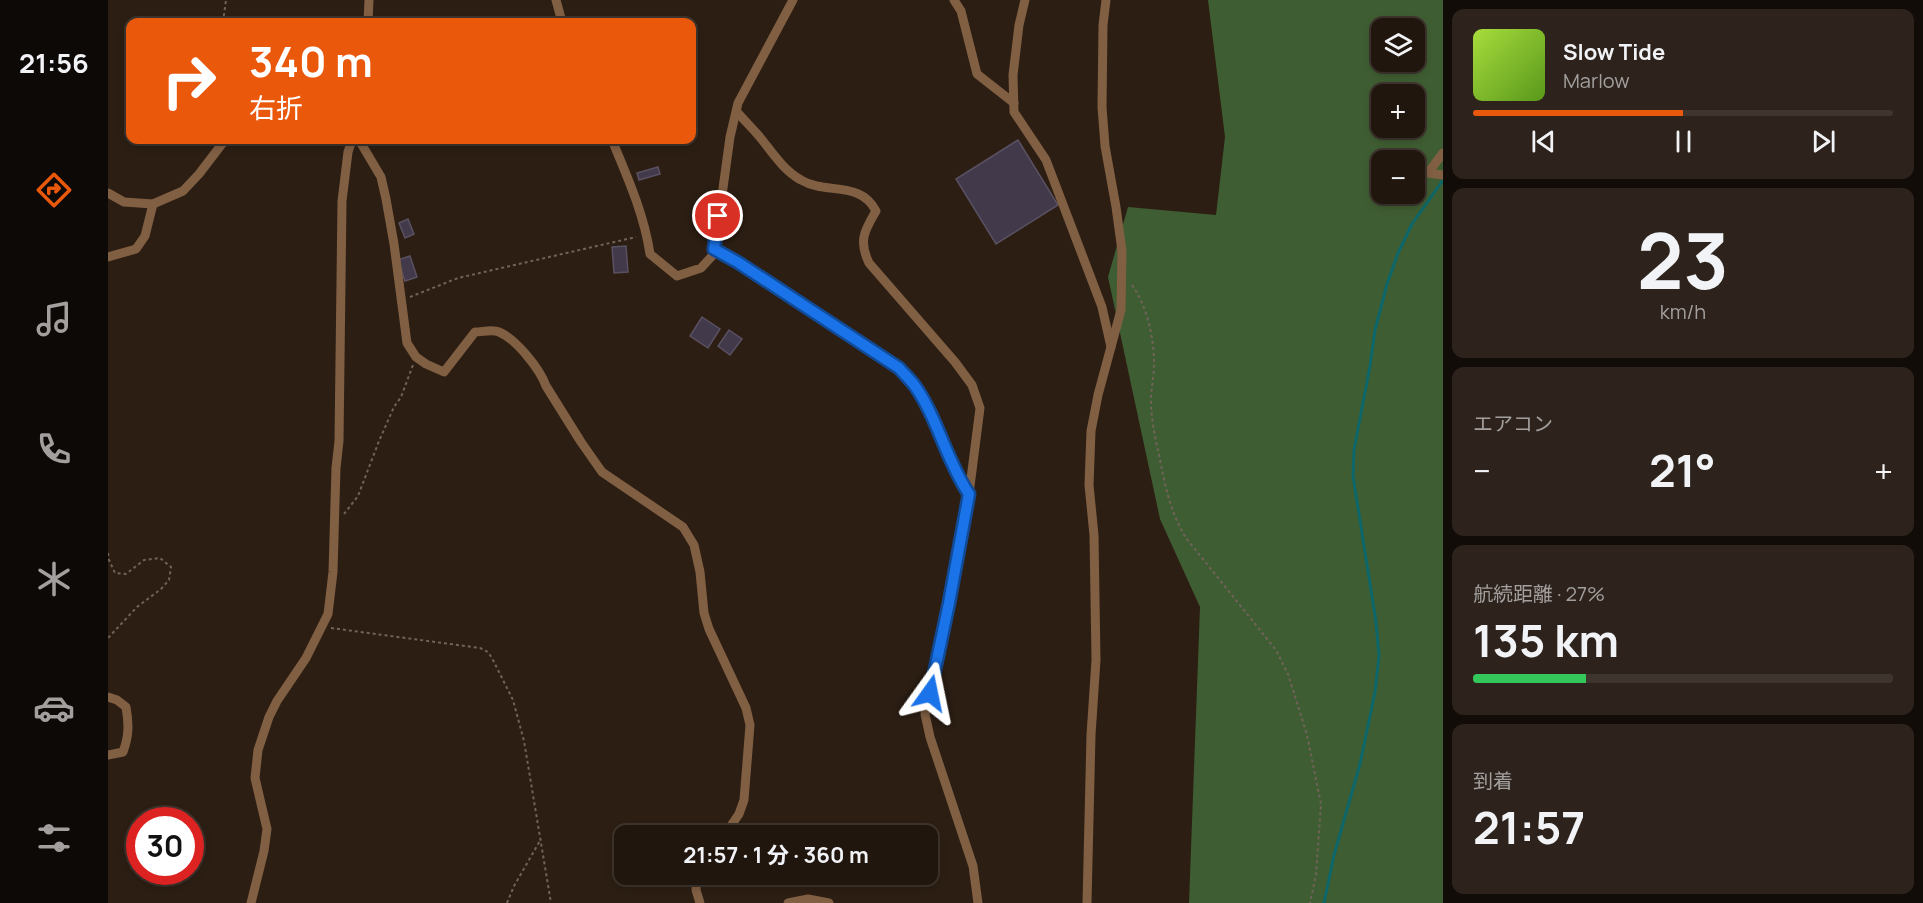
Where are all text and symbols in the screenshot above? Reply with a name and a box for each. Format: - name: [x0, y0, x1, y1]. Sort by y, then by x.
- map controls: [1371, 18, 1425, 204]
- button: layers: [1371, 18, 1425, 72]
- text: 340 m: [249, 32, 373, 90]
- text: Slow Tide: [1563, 37, 1665, 67]
- icon: right: [150, 42, 228, 120]
- text: 21:56: [19, 44, 89, 81]
- text: Marlow: [1563, 67, 1630, 94]
- button: +: [1371, 84, 1425, 138]
- text: 右折: [249, 89, 303, 126]
- icon: previous: [1527, 125, 1560, 158]
- icon: pause: [1667, 125, 1700, 158]
- icon: next: [1807, 125, 1840, 158]
- button: −: [1371, 150, 1425, 204]
- icon: directions: [33, 169, 75, 211]
- pin: [692, 190, 743, 241]
- icon: arrive: [701, 199, 734, 232]
- text: 23: [1637, 206, 1729, 312]
- icon: music: [33, 298, 75, 340]
- text: km/h: [1660, 298, 1706, 325]
- text: エアコン: [1473, 410, 1553, 437]
- icon: phone: [33, 428, 75, 470]
- text: 21°: [1649, 439, 1716, 501]
- text: −: [1473, 448, 1491, 493]
- text: +: [1874, 448, 1893, 493]
- icon: climate: [33, 558, 75, 600]
- text: 航続距離 · 27%: [1473, 580, 1605, 607]
- text: 135 km: [1473, 609, 1619, 671]
- position arrow: [898, 661, 962, 725]
- icon: car: [33, 687, 75, 729]
- text: 到着: [1473, 767, 1513, 794]
- text: 21:57: [1473, 796, 1585, 858]
- speed limit sign: 30: [126, 807, 204, 885]
- icon: filters: [33, 817, 75, 859]
- text: 21:57 · 1 分 · 360 m: [683, 840, 869, 870]

